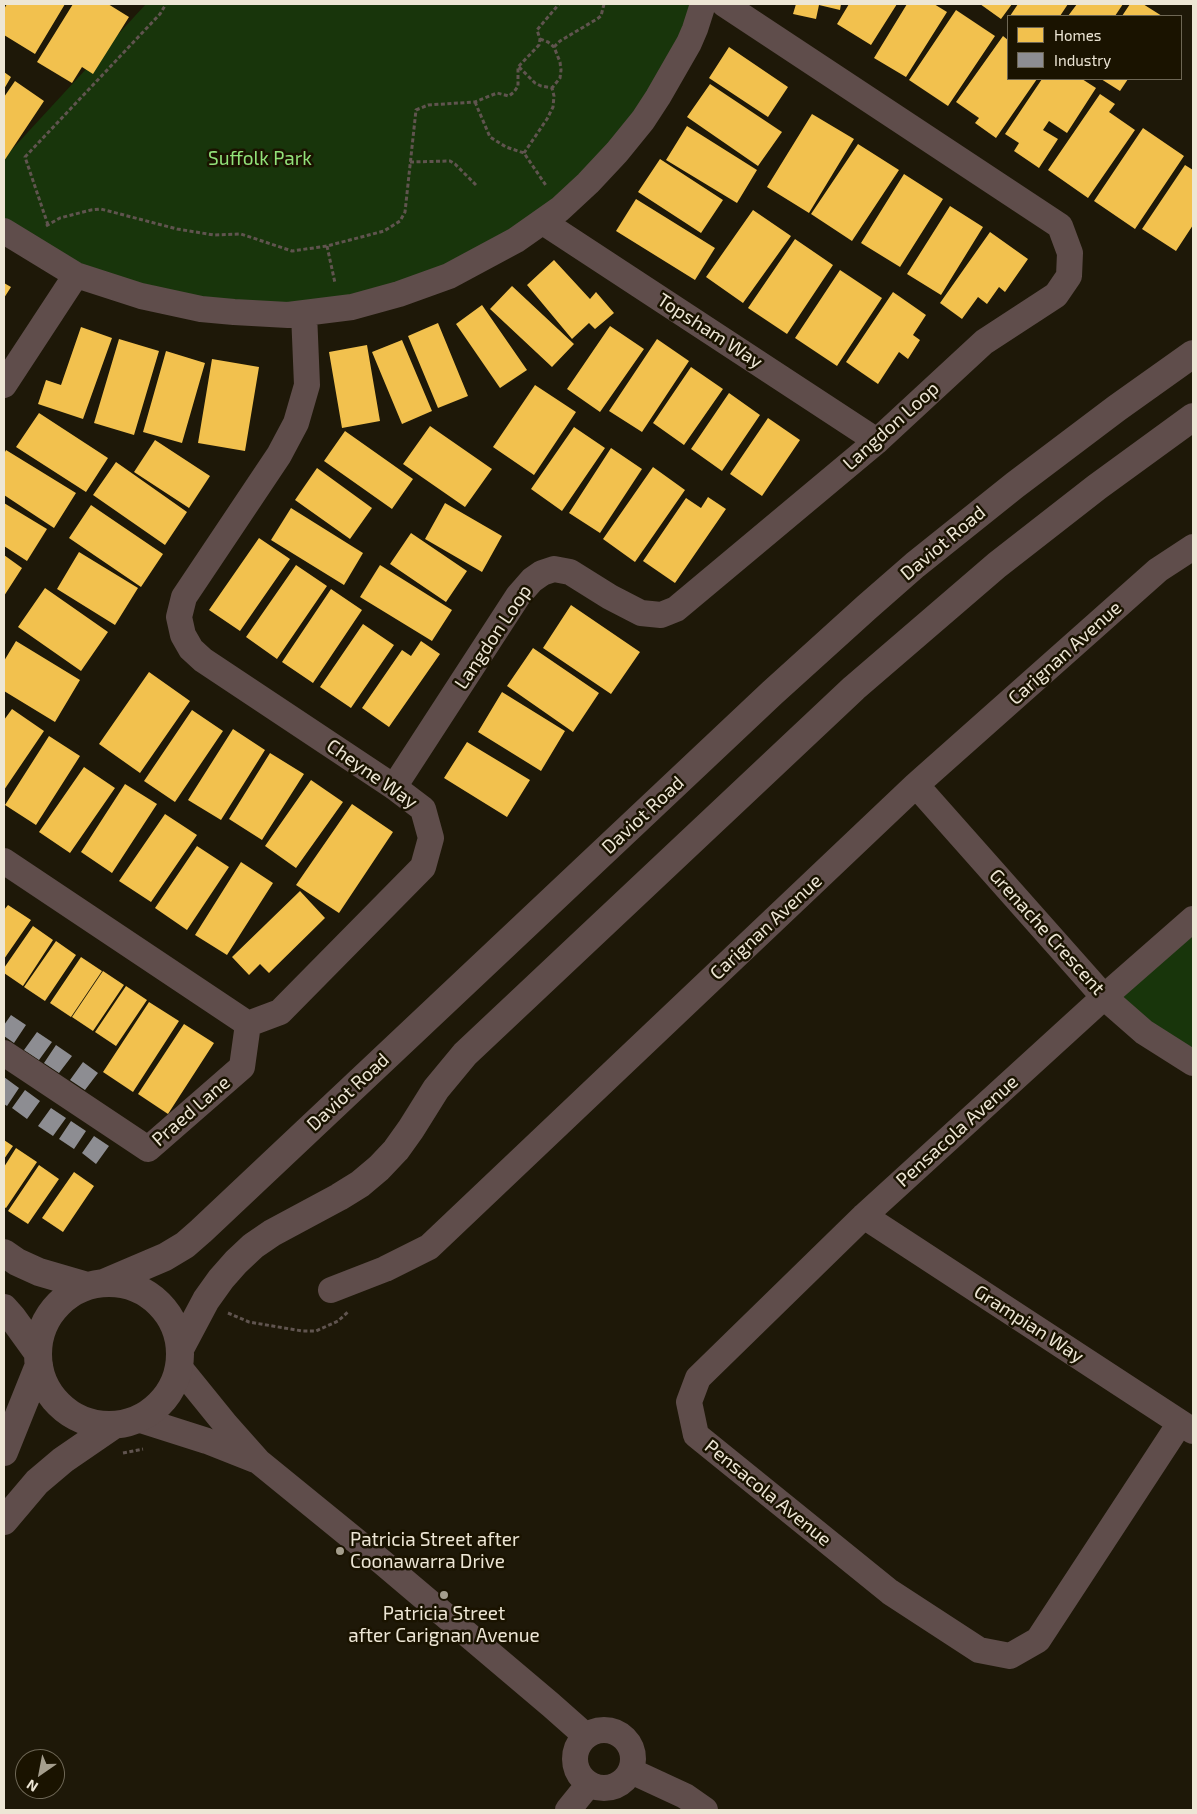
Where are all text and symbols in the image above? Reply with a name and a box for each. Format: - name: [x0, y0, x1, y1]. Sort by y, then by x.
- legend: [1007, 15, 1182, 80]
- text: Homes: [1054, 26, 1101, 44]
- text: Industry: [1054, 51, 1111, 69]
- park label: Suffolk Park: [208, 148, 312, 170]
- street label: Topsham Way: [653, 288, 767, 374]
- street label: Langdon Loop: [838, 377, 944, 475]
- street label: Daviot Road: [896, 501, 990, 585]
- street label: Langdon Loop: [450, 580, 536, 694]
- street label: Carignan Avenue: [1004, 596, 1126, 710]
- street label: Cheyne Way: [322, 734, 422, 814]
- street label: Daviot Road: [597, 771, 689, 859]
- street label: Grenache Crescent: [985, 864, 1109, 1000]
- street label: Carignan Avenue: [705, 869, 827, 985]
- street label: Daviot Road: [302, 1048, 394, 1136]
- street label: Pensacola Avenue: [891, 1070, 1023, 1192]
- street label: Praed Lane: [147, 1071, 235, 1151]
- street label: Grampian Way: [970, 1280, 1088, 1368]
- street label: Pensacola Avenue: [700, 1435, 836, 1551]
- place label: Patricia Street after Coonawarra Drive: [350, 1529, 520, 1573]
- marker: Patricia Street after Coonawarra Drive: [334, 1545, 346, 1557]
- marker: Patricia Street after Carignan Avenue: [438, 1589, 450, 1601]
- place label: Patricia Street after Carignan Avenue: [348, 1603, 540, 1647]
- north arrow: [15, 1749, 65, 1799]
- text: N: [23, 1776, 41, 1796]

